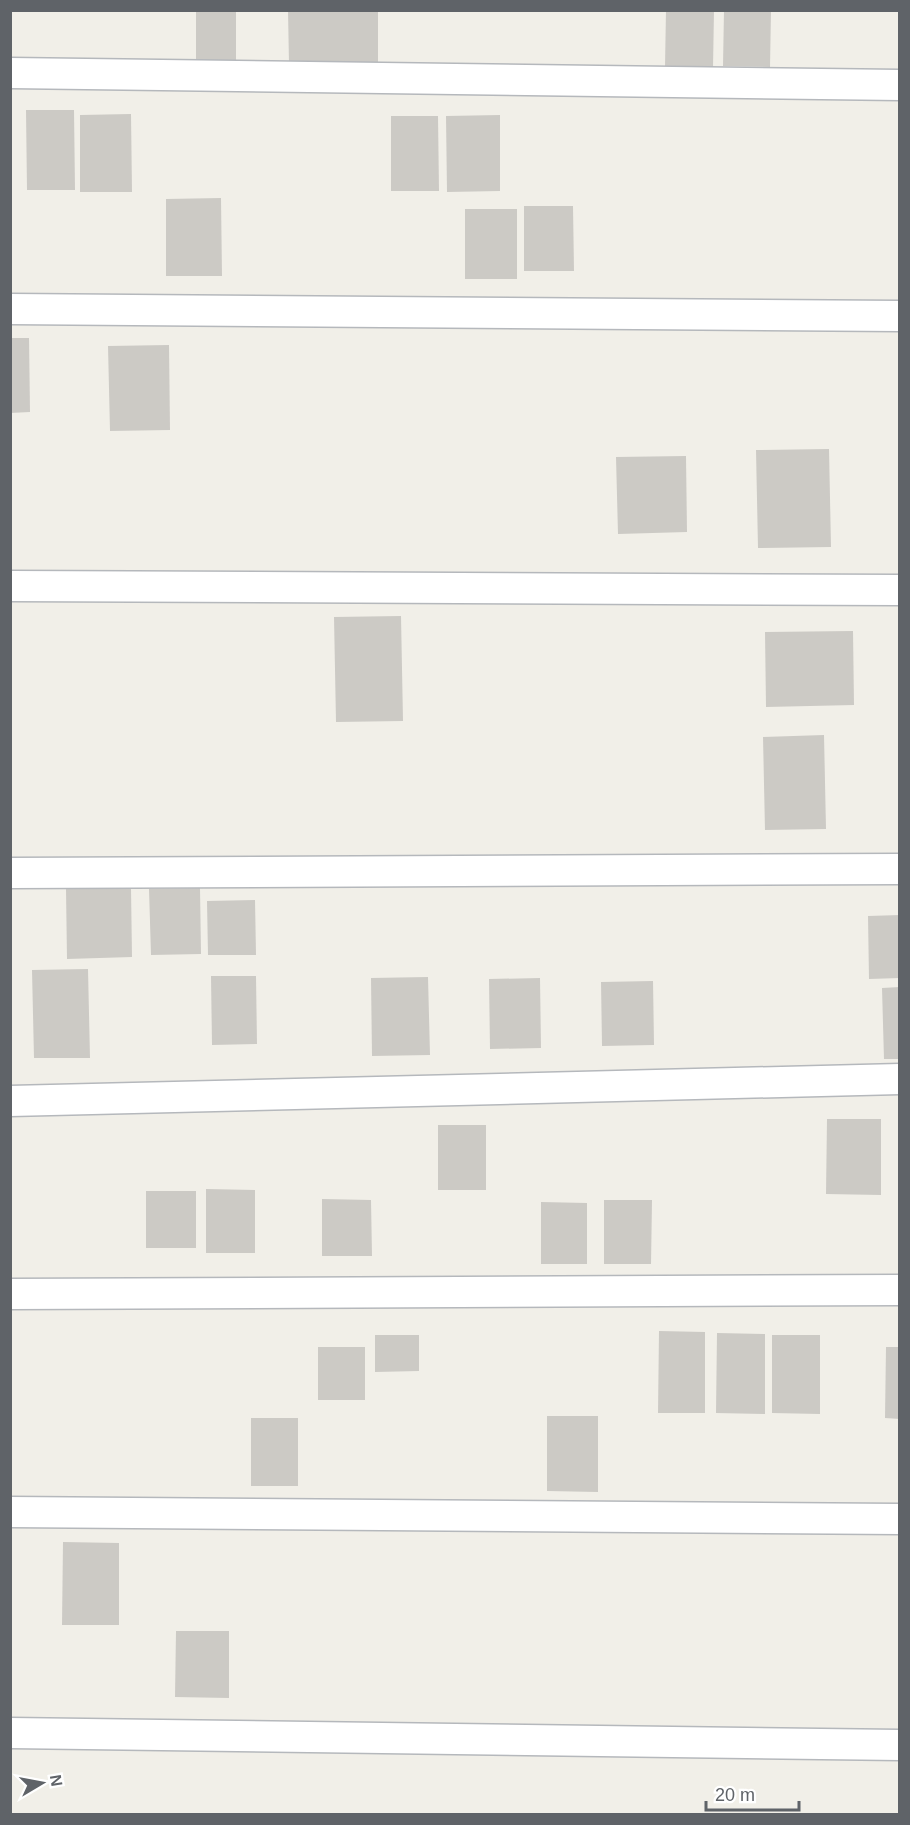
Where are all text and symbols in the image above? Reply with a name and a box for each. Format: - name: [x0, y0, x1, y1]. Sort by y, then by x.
- north arrow: [12, 1753, 72, 1813]
- text: N: [47, 1773, 66, 1788]
- scale bar: [706, 1774, 799, 1812]
- text: 20 m: [715, 1785, 755, 1805]

